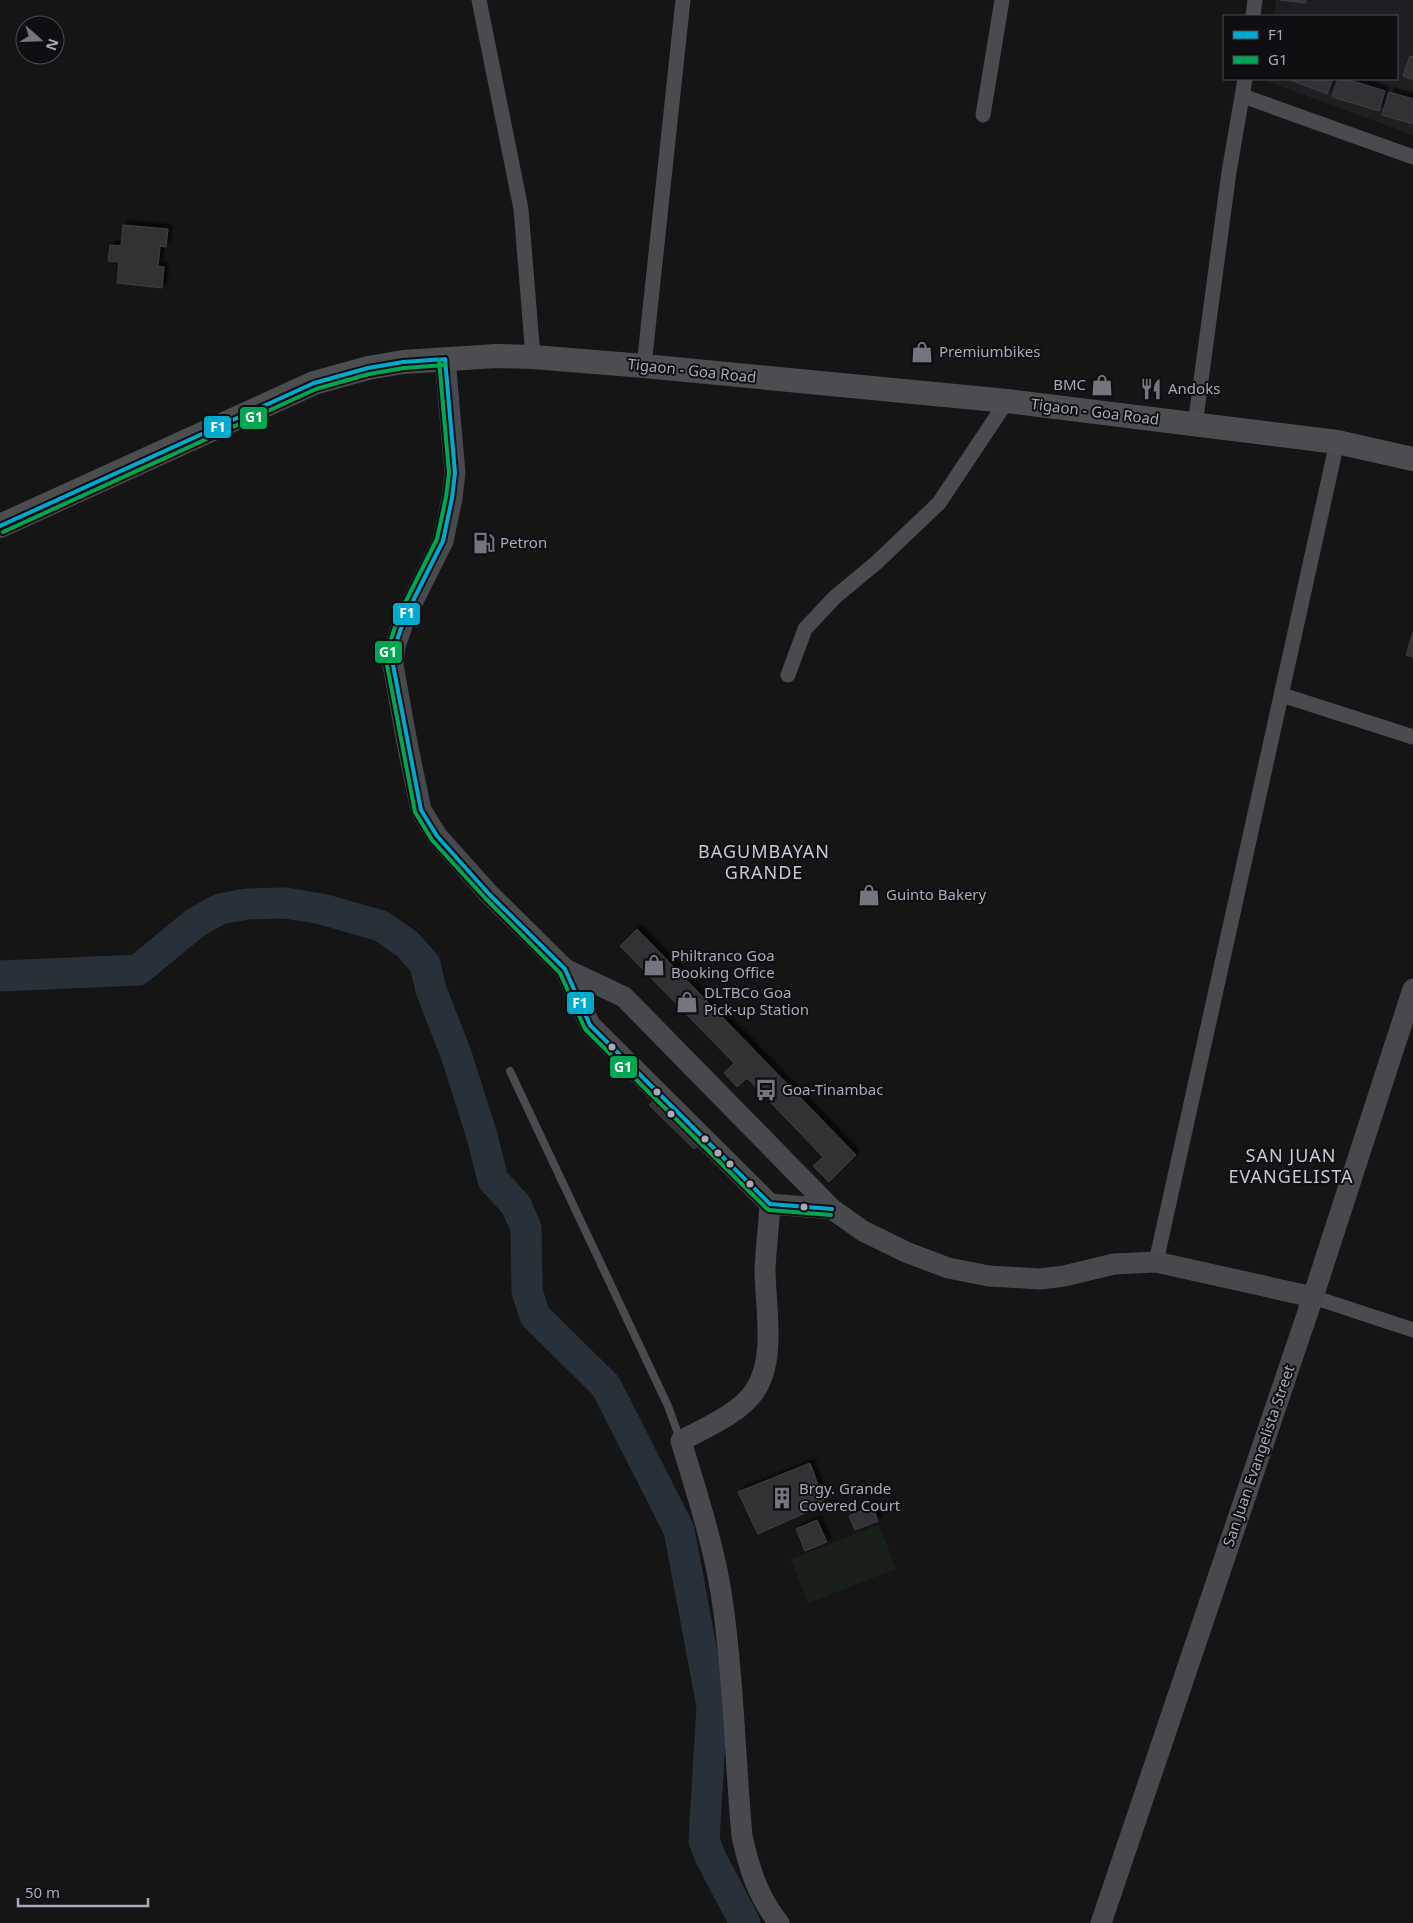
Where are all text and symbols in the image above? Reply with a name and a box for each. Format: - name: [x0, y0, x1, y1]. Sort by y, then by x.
- north arrow: [15, 15, 65, 65]
- legend: [1223, 15, 1398, 80]
- text: F1: [1268, 24, 1284, 44]
- text: N: [42, 36, 64, 53]
- text: G1: [1268, 49, 1288, 69]
- shop icon: Premiumbikes: [909, 339, 935, 365]
- place label: Premiumbikes: [939, 341, 1040, 361]
- street label: Tigaon - Goa Road: [627, 353, 757, 387]
- shop icon: BMC: [1089, 372, 1115, 398]
- place label: BMC: [1053, 374, 1087, 394]
- restaurant icon: Andoks: [1138, 376, 1164, 402]
- place label: Andoks: [1168, 378, 1220, 398]
- street label: Tigaon - Goa Road: [1030, 393, 1160, 429]
- line badge: G1: [239, 406, 268, 430]
- text: G1: [245, 407, 263, 426]
- line badge: F1: [203, 415, 232, 439]
- text: F1: [210, 417, 226, 436]
- fuel station icon: Petron: [471, 530, 497, 556]
- place label: Petron: [500, 532, 547, 552]
- line badge: F1: [392, 602, 421, 626]
- text: F1: [399, 603, 415, 622]
- line badge: G1: [374, 640, 403, 664]
- text: G1: [379, 642, 397, 661]
- district label: BAGUMBAYAN GRANDE: [698, 839, 830, 884]
- shop icon: Guinto Bakery: [856, 882, 882, 908]
- place label: Guinto Bakery: [886, 884, 987, 904]
- place label: Philtranco Goa Booking Office: [671, 945, 775, 982]
- shop icon: Philtranco Goa Booking Office: [641, 952, 667, 978]
- place label: DLTBCo Goa Pick-up Station: [704, 982, 809, 1019]
- shop icon: DLTBCo Goa Pick-up Station: [674, 989, 700, 1015]
- line badge: F1: [566, 991, 595, 1015]
- text: F1: [572, 993, 588, 1012]
- unlabelled marker: [607, 1042, 617, 1052]
- line badge: G1: [609, 1055, 638, 1079]
- text: G1: [614, 1057, 632, 1076]
- bus stop icon: Goa-Tinambac: [753, 1077, 779, 1103]
- place label: Goa-Tinambac: [782, 1079, 883, 1099]
- unlabelled marker: [652, 1087, 662, 1097]
- unlabelled marker: [666, 1109, 676, 1119]
- unlabelled marker: [700, 1134, 710, 1144]
- district label: SAN JUAN EVANGELISTA: [1228, 1143, 1354, 1188]
- unlabelled marker: [713, 1148, 723, 1158]
- unlabelled marker: [725, 1159, 735, 1169]
- unlabelled marker: [745, 1179, 755, 1189]
- unlabelled marker: [799, 1202, 809, 1212]
- street label: San Juan Evangelista Street: [1218, 1362, 1299, 1549]
- place label: Brgy. Grande Covered Court: [799, 1478, 901, 1515]
- building icon: Brgy. Grande Covered Court: [769, 1485, 795, 1511]
- scale bar: [18, 1876, 148, 1908]
- text: 50 m: [25, 1882, 60, 1902]

